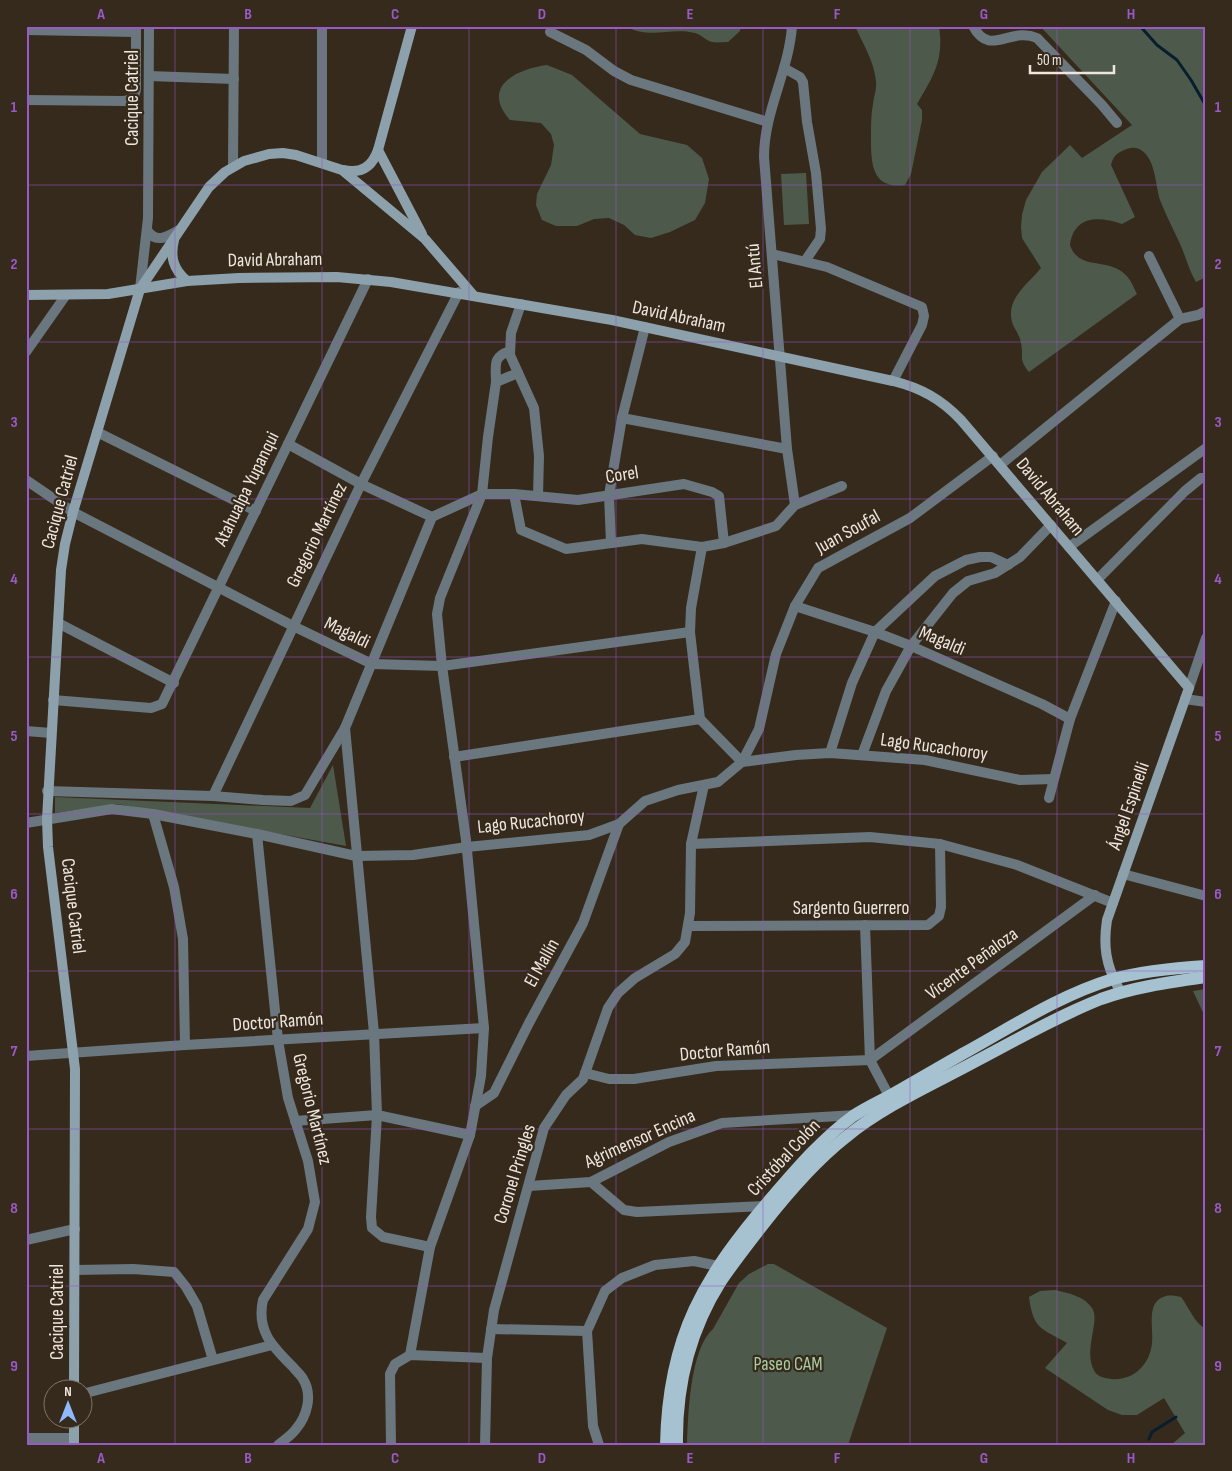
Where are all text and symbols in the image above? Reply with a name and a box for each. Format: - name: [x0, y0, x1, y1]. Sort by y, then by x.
- text: A: [96, 5, 105, 24]
- text: B: [244, 5, 252, 24]
- text: C: [391, 5, 399, 24]
- text: D: [538, 5, 546, 24]
- text: E: [687, 5, 694, 24]
- text: F: [834, 5, 841, 24]
- text: G: [980, 5, 988, 24]
- text: H: [1127, 5, 1135, 24]
- scale bar: [1030, 42, 1113, 74]
- street label: Cacique Catriel: [121, 50, 144, 146]
- text: 50 m: [1037, 51, 1062, 70]
- text: 1: [11, 98, 18, 117]
- text: 1: [1215, 98, 1222, 117]
- street label: El Antú: [742, 243, 768, 289]
- street label: David Abraham: [228, 248, 322, 272]
- text: 2: [10, 255, 18, 274]
- text: 2: [1214, 255, 1222, 274]
- street label: David Abraham: [630, 296, 728, 338]
- text: 3: [10, 413, 18, 432]
- text: 3: [1214, 413, 1222, 432]
- street label: Atahualpa Yupanqui: [209, 428, 285, 551]
- street label: Cacique Catriel: [36, 453, 84, 551]
- street label: David Abraham: [1011, 453, 1089, 541]
- street label: Corel: [604, 461, 640, 489]
- street label: Gregorio Martínez: [282, 479, 352, 591]
- street label: Juan Soufal: [811, 505, 884, 560]
- text: 4: [10, 570, 18, 589]
- text: 4: [1214, 570, 1222, 589]
- street label: Magaldi: [320, 612, 374, 654]
- street label: Magaldi: [915, 621, 969, 661]
- text: 5: [10, 727, 18, 746]
- text: 5: [1214, 727, 1222, 746]
- street label: Lago Rucachoroy: [879, 728, 990, 766]
- street label: Ángel Espinelli: [1103, 759, 1155, 854]
- street label: Lago Rucachoroy: [476, 805, 587, 839]
- street label: Cacique Catriel: [56, 857, 90, 955]
- text: 6: [10, 885, 18, 904]
- text: 6: [1214, 885, 1222, 904]
- street label: Sargento Guerrero: [793, 897, 909, 920]
- street label: Vicente Peñaloza: [921, 923, 1023, 1005]
- street label: El Mallín: [519, 935, 565, 991]
- street label: Doctor Ramón: [232, 1007, 324, 1037]
- street label: Doctor Ramón: [679, 1036, 771, 1066]
- text: 7: [11, 1042, 18, 1061]
- text: 7: [1215, 1042, 1222, 1061]
- street label: Gregorio Martínez: [287, 1051, 337, 1167]
- street label: Agrimensor Encina: [580, 1104, 699, 1174]
- street label: Cristóbal Colón: [743, 1115, 825, 1201]
- street label: Coronel Pringles: [489, 1121, 541, 1227]
- text: 8: [10, 1199, 18, 1218]
- text: 8: [1214, 1199, 1222, 1218]
- street label: Cacique Catriel: [46, 1264, 69, 1360]
- park label: Paseo CAM: [753, 1353, 823, 1376]
- text: 9: [10, 1357, 18, 1376]
- text: 9: [1214, 1357, 1222, 1376]
- north arrow: [42, 1378, 92, 1428]
- text: N: [64, 1383, 72, 1400]
- text: A: [96, 1449, 105, 1468]
- text: B: [244, 1449, 252, 1468]
- text: C: [391, 1449, 399, 1468]
- text: D: [538, 1449, 546, 1468]
- text: E: [687, 1449, 694, 1468]
- text: F: [834, 1449, 841, 1468]
- text: G: [980, 1449, 988, 1468]
- text: H: [1127, 1449, 1135, 1468]

